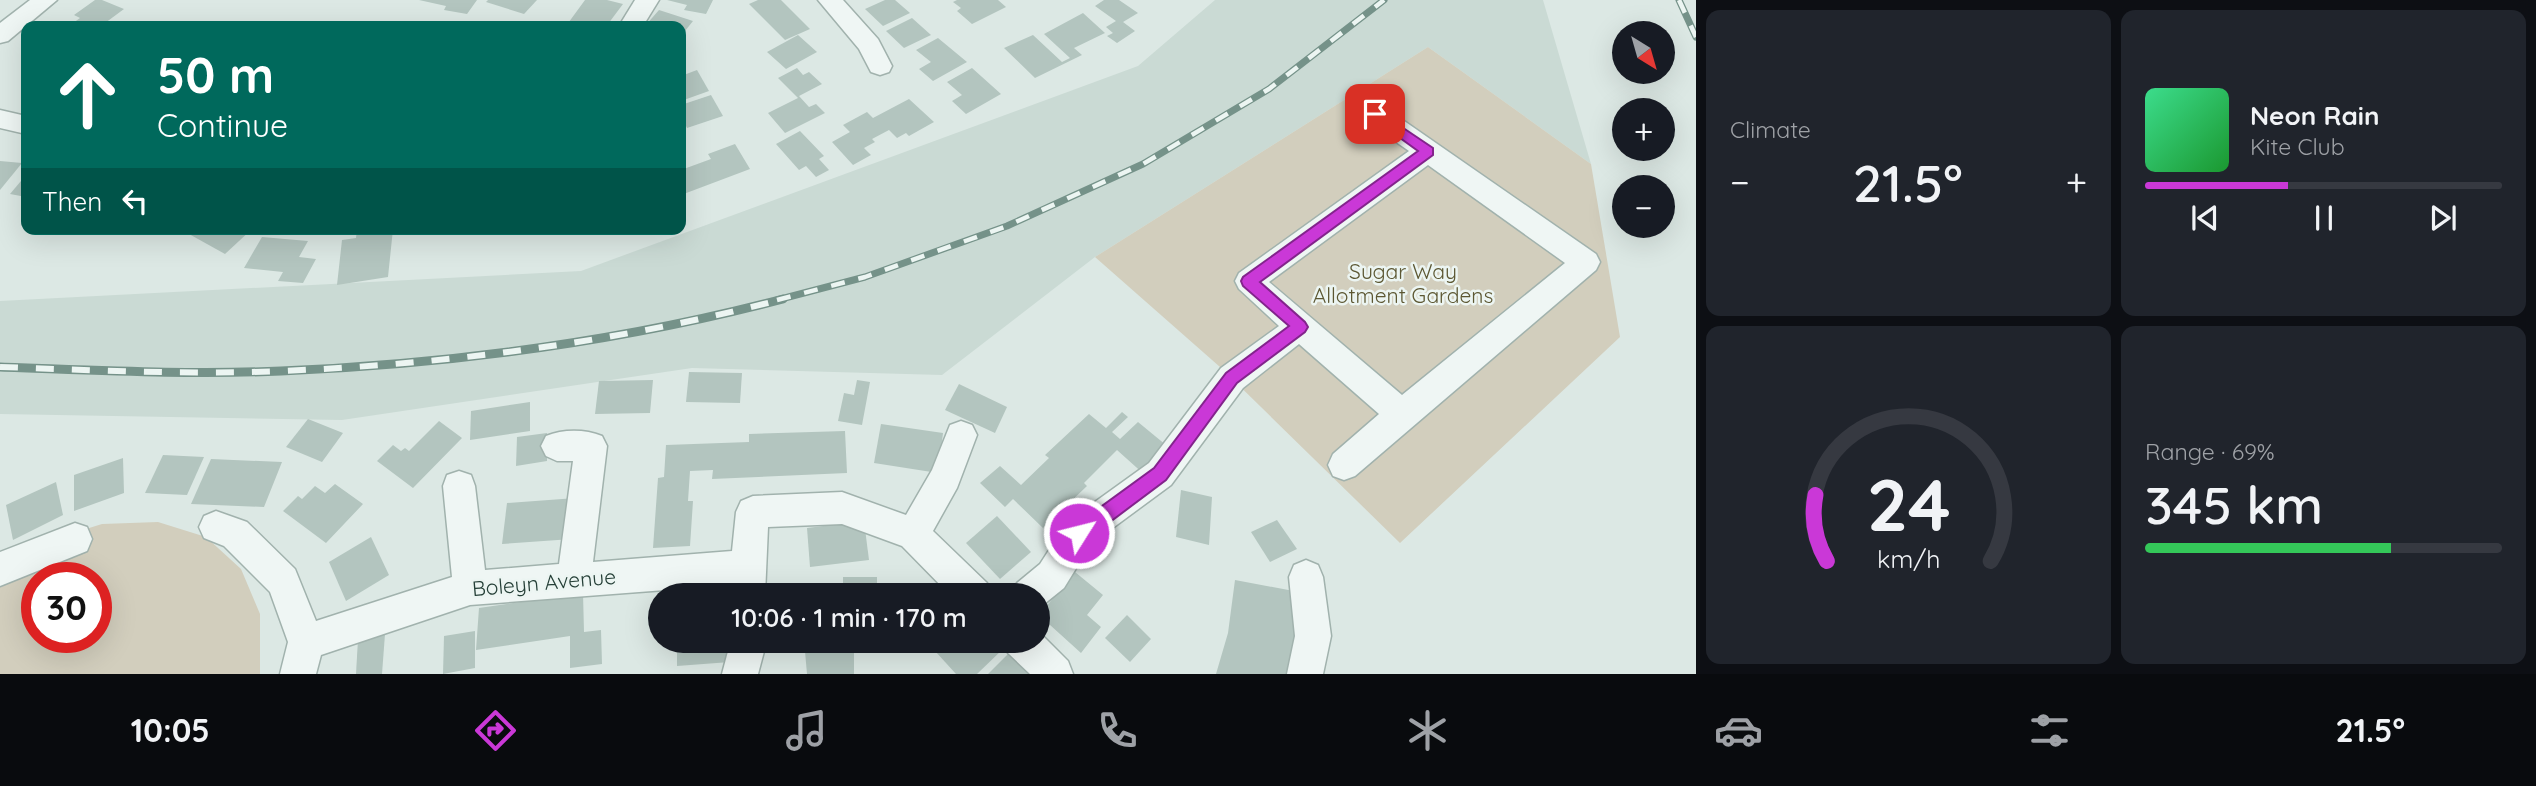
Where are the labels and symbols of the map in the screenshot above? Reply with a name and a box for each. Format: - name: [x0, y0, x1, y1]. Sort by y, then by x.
- north arrow: [1612, 21, 1675, 84]
- pin: [1345, 84, 1405, 144]
- park label: Sugar Way Allotment Gardens: [1313, 258, 1493, 308]
- position arrow: [1042, 496, 1116, 570]
- speed limit sign: 30: [21, 562, 112, 653]
- street label: Boleyn Avenue: [471, 563, 617, 601]

